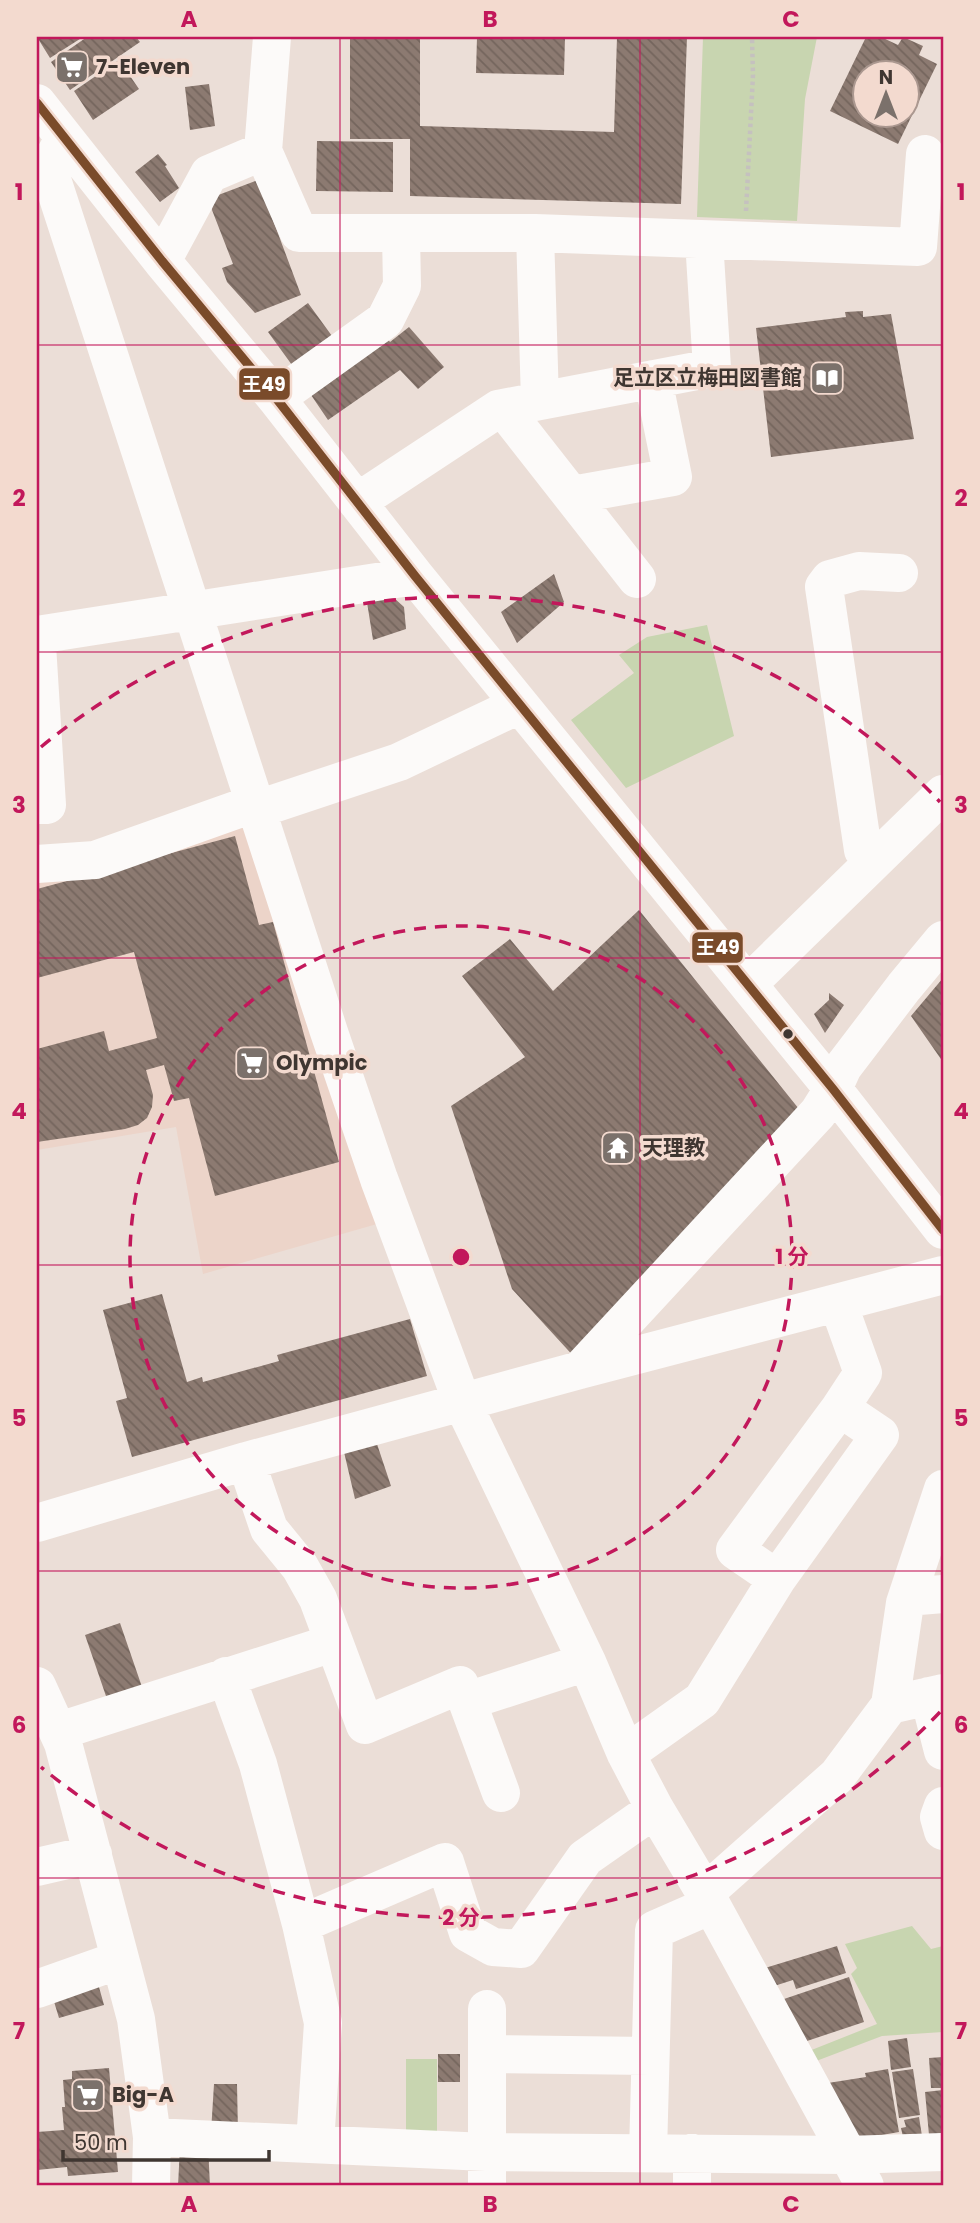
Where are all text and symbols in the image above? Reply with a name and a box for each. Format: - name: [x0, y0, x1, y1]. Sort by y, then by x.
- text: A: [181, 3, 198, 35]
- text: B: [482, 3, 498, 35]
- text: C: [782, 3, 800, 35]
- supermarket icon: 7-Eleven: [53, 48, 91, 86]
- place label: 7-Eleven: [96, 52, 190, 81]
- north arrow: [850, 60, 920, 130]
- text: N: [879, 64, 893, 91]
- text: 1: [15, 176, 23, 208]
- text: 1: [957, 176, 965, 208]
- library icon: 足立区立梅田図書館: [808, 359, 846, 397]
- place label: 足立区立梅田図書館: [613, 363, 802, 392]
- line badge: 王49: [238, 367, 291, 401]
- text: 王49: [242, 371, 286, 398]
- text: 2: [12, 482, 26, 514]
- text: 2: [954, 482, 968, 514]
- text: 3: [12, 789, 26, 821]
- text: 3: [954, 789, 968, 821]
- line badge: 王49: [691, 931, 744, 964]
- text: 王49: [696, 934, 740, 961]
- unlabelled marker: [781, 1027, 795, 1041]
- supermarket icon: Olympic: [233, 1044, 271, 1082]
- place label: Olympic: [276, 1048, 368, 1077]
- text: 4: [11, 1095, 27, 1127]
- text: 4: [953, 1095, 969, 1127]
- temple icon: 天理教: [599, 1129, 637, 1167]
- place label: 天理教: [642, 1133, 705, 1162]
- text: 1 分: [775, 1242, 809, 1271]
- centre of rings: [449, 1245, 473, 1269]
- text: 5: [12, 1402, 26, 1434]
- text: 5: [954, 1402, 968, 1434]
- text: 6: [12, 1709, 26, 1741]
- text: 6: [954, 1709, 968, 1741]
- text: 2 分: [442, 1903, 480, 1932]
- text: 7: [13, 2015, 25, 2047]
- text: 7: [955, 2015, 967, 2047]
- supermarket icon: Big-A: [69, 2076, 107, 2114]
- place label: Big-A: [112, 2080, 174, 2109]
- scale bar: [63, 2118, 270, 2162]
- text: 50 m: [74, 2128, 128, 2157]
- text: A: [181, 2188, 198, 2220]
- text: B: [482, 2188, 498, 2220]
- text: C: [782, 2188, 800, 2220]

